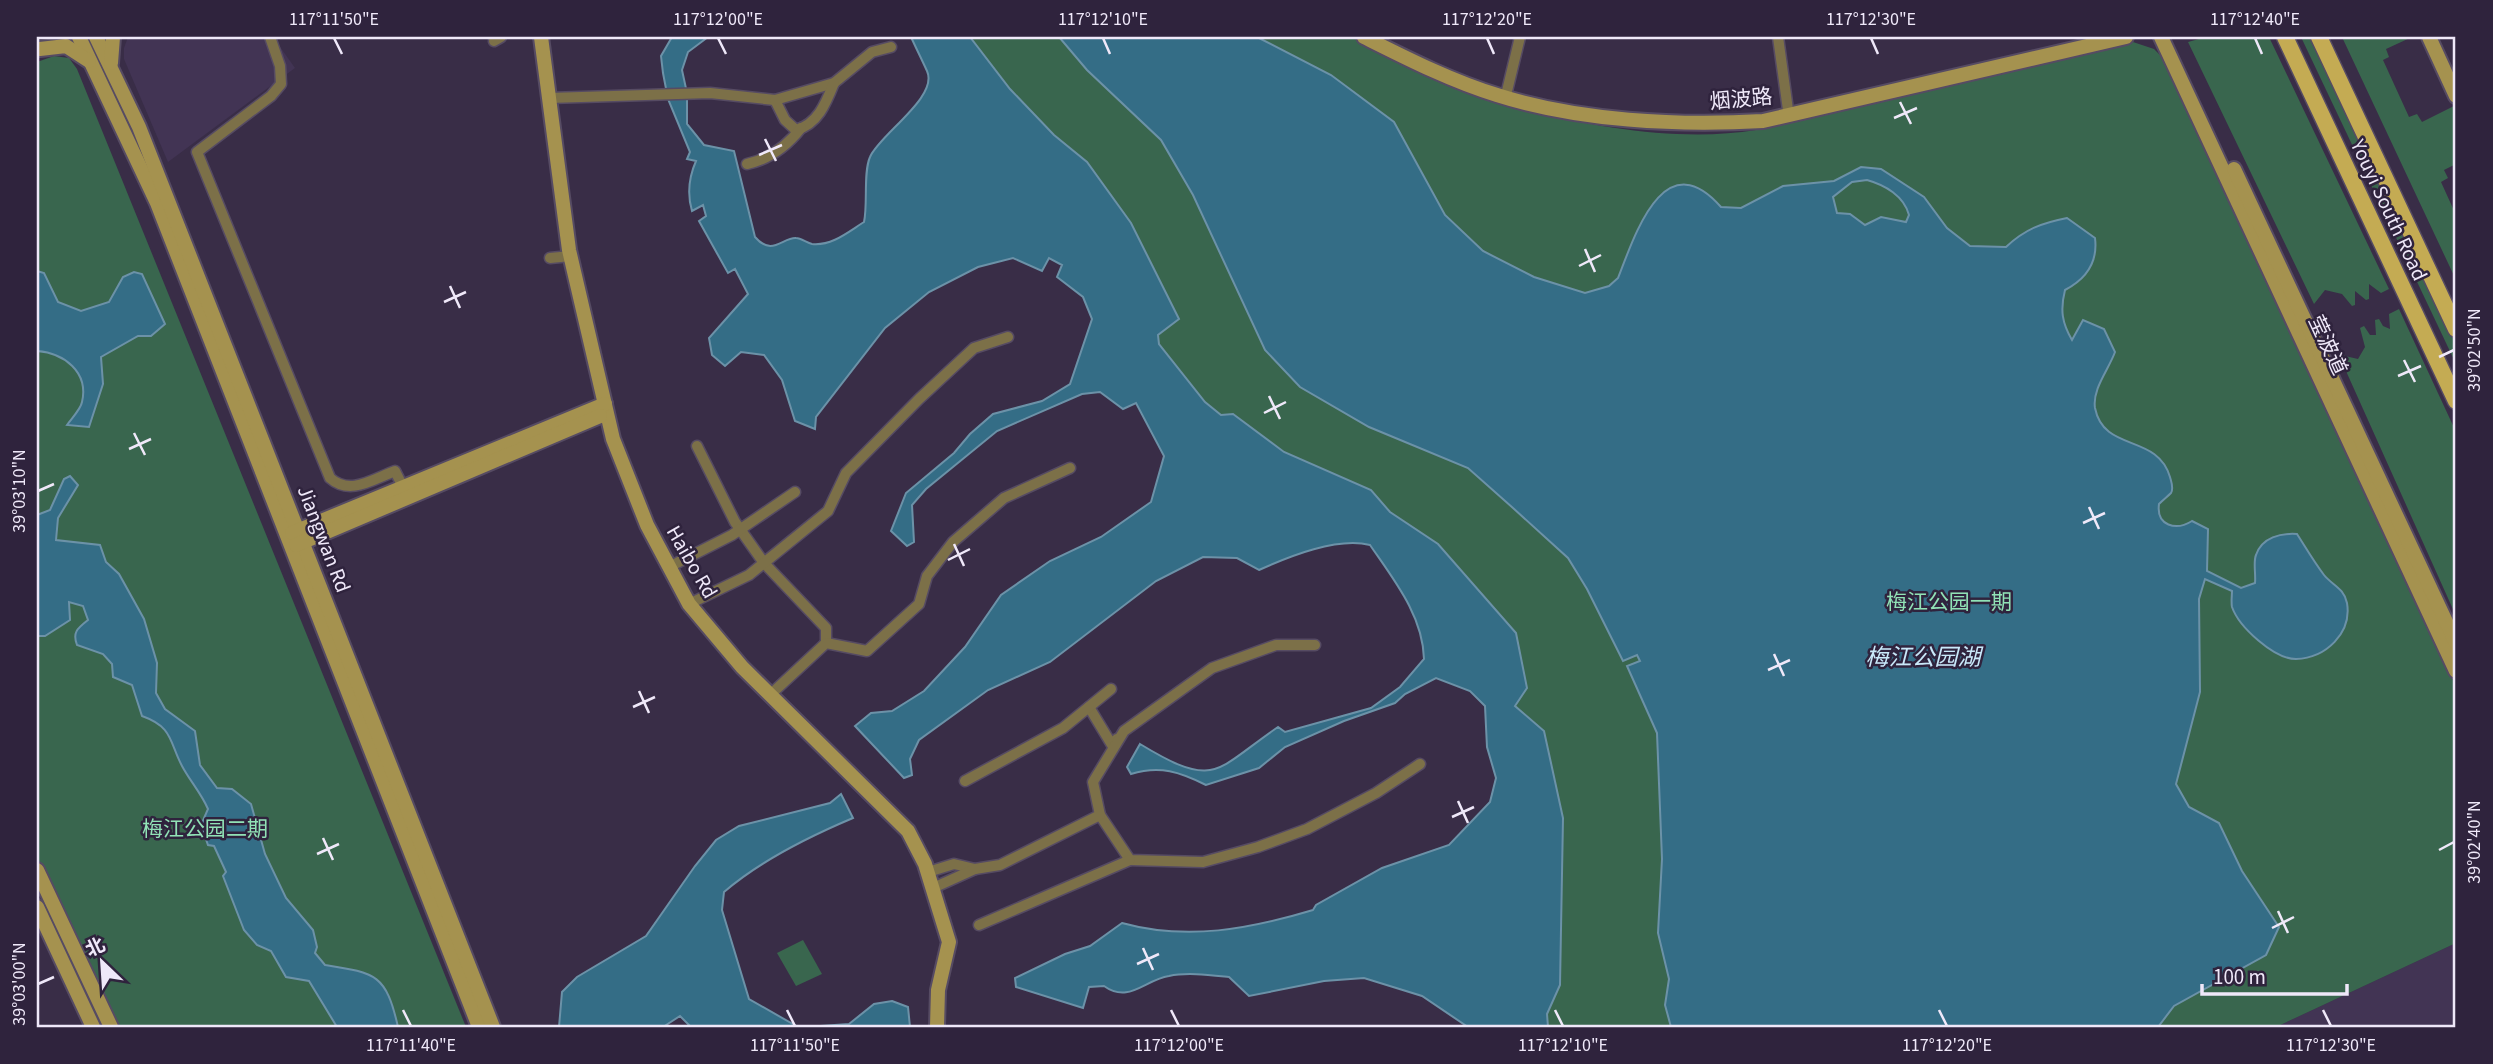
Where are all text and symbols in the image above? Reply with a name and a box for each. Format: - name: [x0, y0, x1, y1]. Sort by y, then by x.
- text: 117°11'50"E: [289, 7, 379, 32]
- text: 117°12'00"E: [673, 7, 763, 32]
- text: 117°12'10"E: [1058, 7, 1148, 32]
- text: 117°12'20"E: [1442, 7, 1532, 32]
- text: 117°12'30"E: [1826, 7, 1916, 32]
- text: 117°12'40"E: [2210, 7, 2300, 32]
- street label: 烟波路: [1708, 81, 1774, 117]
- street label: Youyi South Road: [2343, 133, 2435, 286]
- text: 39°02'50"N: [2462, 308, 2487, 392]
- street label: 莹波道: [2301, 310, 2355, 380]
- text: 39°03'10"N: [7, 449, 32, 533]
- street label: Jiangwan Rd: [290, 481, 358, 597]
- street label: Haibo Rd: [659, 520, 725, 604]
- park label: 梅江公园一期: [1886, 587, 2012, 617]
- water label: 梅江公园湖: [1866, 641, 1984, 674]
- text: 39°02'40"N: [2462, 800, 2487, 884]
- park label: 梅江公园二期: [142, 814, 268, 844]
- north arrow: [66, 928, 136, 998]
- text: 北: [81, 932, 110, 964]
- text: 39°03'00"N: [7, 942, 32, 1026]
- scale bar: [2202, 952, 2348, 996]
- text: 100 m: [2213, 962, 2266, 992]
- text: 117°11'40"E: [366, 1033, 456, 1058]
- text: 117°11'50"E: [750, 1033, 840, 1058]
- text: 117°12'00"E: [1134, 1033, 1224, 1058]
- text: 117°12'10"E: [1518, 1033, 1608, 1058]
- text: 117°12'20"E: [1902, 1033, 1992, 1058]
- text: 117°12'30"E: [2286, 1033, 2376, 1058]

